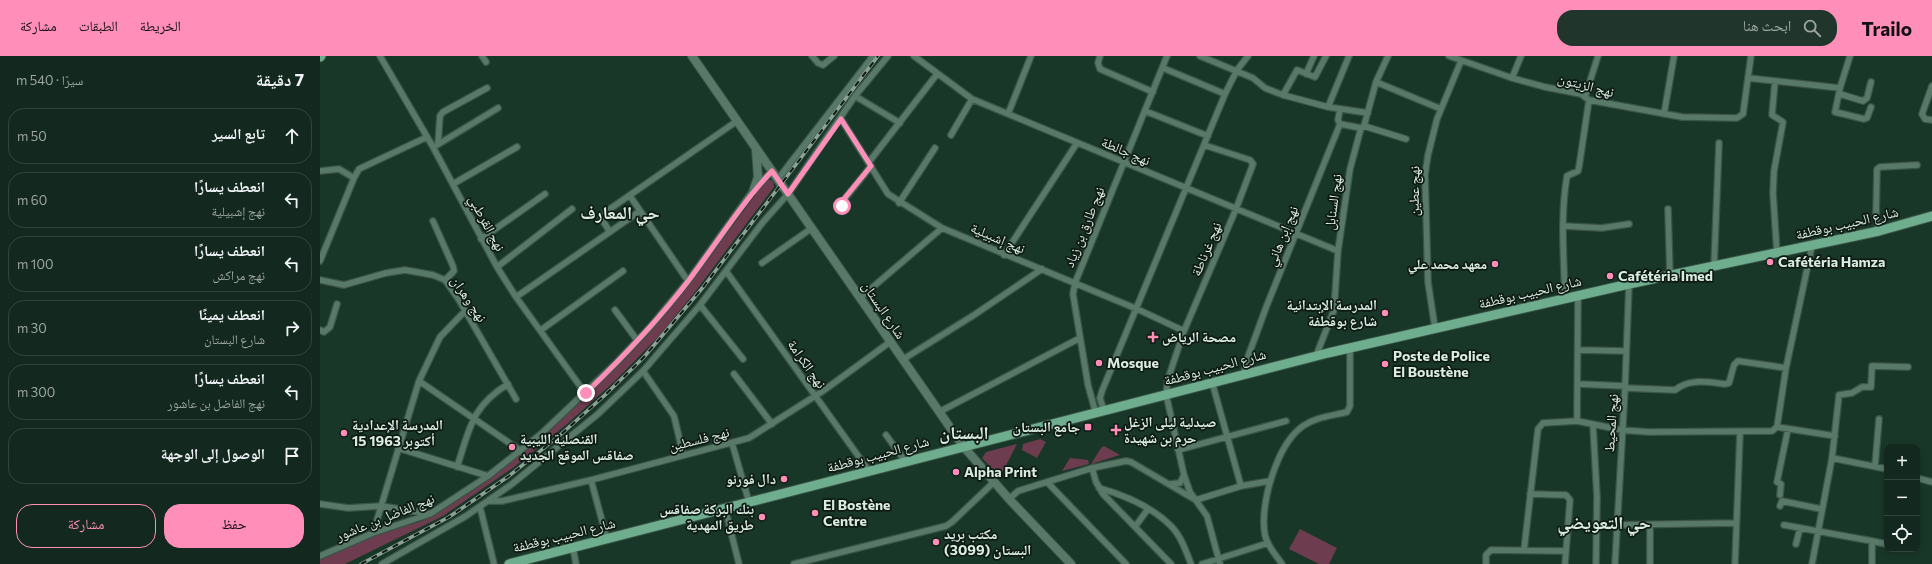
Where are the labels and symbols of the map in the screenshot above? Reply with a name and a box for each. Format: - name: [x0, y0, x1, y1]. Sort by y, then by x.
- street label: نهج الزيتون: [1556, 69, 1616, 102]
- street label: نهج جالطة: [1098, 133, 1153, 170]
- street label: نهج عطين: [1405, 166, 1424, 216]
- street label: نهج السنابل: [1320, 173, 1347, 231]
- street label: نهج طارق بن زياد: [1060, 184, 1109, 270]
- street label: نهج القرطبي: [462, 192, 509, 256]
- route start: [833, 197, 851, 215]
- district label: حي المعارف: [580, 201, 660, 227]
- street label: شارع الحبيب بوقطفة: [1794, 202, 1900, 245]
- street label: نهج إبن هاني: [1262, 203, 1305, 270]
- street label: نهج إشبيلية: [968, 218, 1028, 259]
- street label: نهج غرناطة: [1187, 219, 1226, 279]
- place label: Cafétéria Hamza: [1778, 253, 1885, 270]
- place label: معهد محمد علي: [1408, 255, 1487, 275]
- marker: Cafétéria Hamza: [1765, 257, 1775, 267]
- marker: معهد محمد علي: [1490, 259, 1500, 269]
- place label: Cafétéria Imed: [1618, 267, 1713, 284]
- street label: شارع الحبيب بوقطفة: [1477, 271, 1583, 314]
- marker: Cafétéria Imed: [1605, 271, 1615, 281]
- street label: نهج وهران: [446, 272, 491, 326]
- street label: شارع البستان: [857, 278, 910, 343]
- place label: المدرسة الإبتدائية شارع بوقطفة: [1286, 296, 1377, 330]
- marker: المدرسة الإبتدائية شارع بوقطفة: [1380, 308, 1390, 318]
- place label: مصحة الرياض: [1162, 328, 1236, 346]
- marker: مصحة الرياض: [1147, 331, 1159, 343]
- street label: نهج الكرامة: [783, 336, 830, 393]
- street label: شارع الحبيب بوقطفة: [1162, 345, 1268, 390]
- place label: Poste de Police El Boustène: [1393, 347, 1490, 380]
- place label: Mosque: [1107, 354, 1159, 371]
- marker: Mosque: [1094, 358, 1104, 368]
- marker: Poste de Police El Boustène: [1380, 359, 1390, 369]
- route end: [577, 384, 595, 402]
- street label: نهج المحيط: [1600, 393, 1623, 453]
- place label: صيدلية ليلى الزغل حرم بن شهيدة: [1124, 413, 1217, 448]
- place label: المدرسة الإعدادية 15 أكتوبر 1963: [352, 416, 443, 450]
- place label: جامع البستان: [1013, 418, 1080, 437]
- district label: البستان: [939, 421, 989, 444]
- marker: جامع البستان: [1083, 422, 1093, 432]
- street label: نهج فلسطين: [667, 423, 732, 456]
- marker: صيدلية ليلى الزغل حرم بن شهيدة: [1111, 425, 1121, 435]
- marker: المدرسة الإعدادية 15 أكتوبر 1963: [339, 428, 349, 438]
- place label: القنصلية الليبية صفاقس الموقع الجديد: [520, 430, 634, 465]
- street label: شارع الحبيب بوقطفة: [825, 432, 931, 477]
- marker: القنصلية الليبية صفاقس الموقع الجديد: [507, 442, 517, 452]
- place label: Alpha Print: [964, 463, 1037, 480]
- marker: Alpha Print: [951, 467, 961, 477]
- place label: دال فورنو: [726, 470, 776, 487]
- marker: دال فورنو: [779, 474, 789, 484]
- street label: نهج الفاضل بن عاشور: [332, 489, 438, 546]
- place label: El Bostène Centre: [823, 496, 890, 529]
- place label: بنك البركة صفاقس طريق المهدية: [659, 500, 754, 534]
- marker: El Bostène Centre: [810, 508, 820, 518]
- district label: حي التعويضي: [1557, 511, 1651, 537]
- marker: بنك البركة صفاقس طريق المهدية: [757, 512, 767, 522]
- street label: شارع الحبيب بوقطفة: [511, 514, 617, 557]
- place label: مكتب بريد البستان (3099): [944, 525, 1031, 559]
- marker: مكتب بريد البستان (3099): [931, 537, 941, 547]

